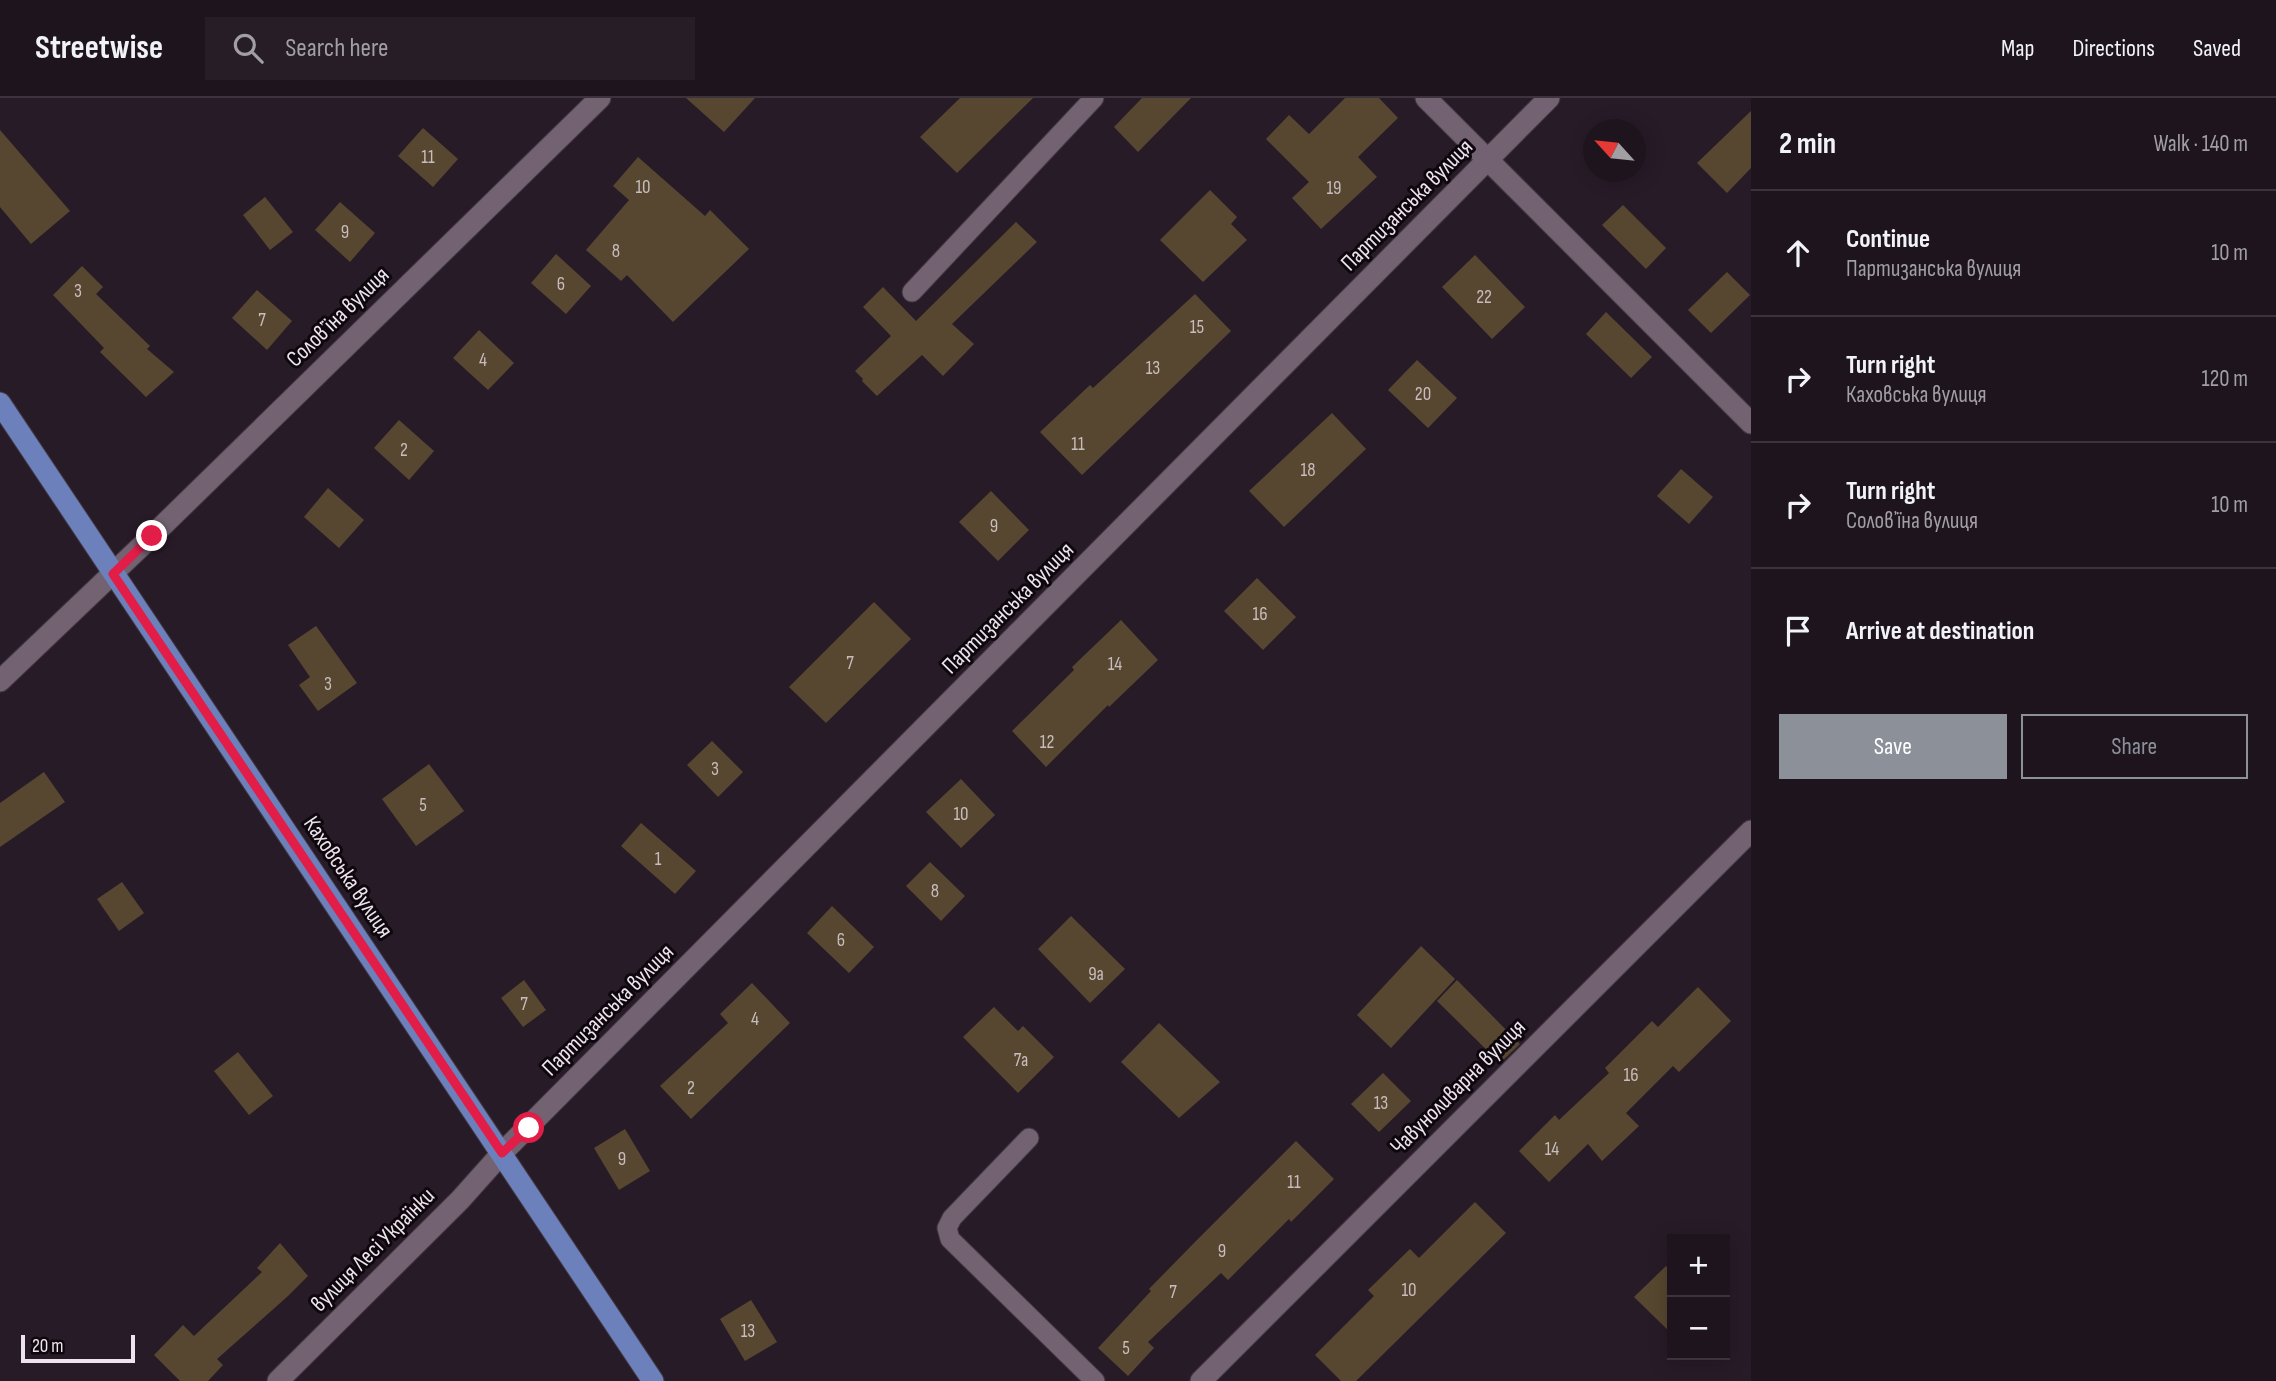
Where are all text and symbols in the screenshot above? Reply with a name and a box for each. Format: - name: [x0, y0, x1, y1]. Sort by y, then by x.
- search box: [205, 17, 695, 80]
- text: Streetwise: [35, 28, 163, 68]
- icon: search: [229, 29, 267, 67]
- text: Search here: [285, 33, 389, 64]
- text: Map: [2001, 34, 2034, 63]
- text: Directions: [2072, 34, 2155, 63]
- text: Saved: [2193, 34, 2241, 63]
- north arrow: [1583, 119, 1646, 182]
- text: 2 min: [1779, 126, 1836, 162]
- text: Walk · 140 m: [2153, 130, 2248, 158]
- street label: Партизанська вулиця: [1335, 133, 1479, 277]
- house number: 11: [421, 146, 435, 169]
- house number: 10: [635, 176, 651, 199]
- house number: 19: [1326, 177, 1342, 200]
- house number: 9: [341, 221, 349, 244]
- text: Continue: [1846, 224, 1930, 255]
- icon: ahead: [1779, 234, 1817, 272]
- text: 10 m: [2211, 239, 2248, 267]
- house number: 8: [612, 240, 620, 263]
- text: Партизанська вулиця: [1846, 255, 2021, 283]
- street label: Соловʼїна вулиця: [281, 261, 395, 373]
- house number: 6: [557, 273, 565, 296]
- house number: 3: [74, 280, 82, 303]
- house number: 22: [1476, 286, 1492, 309]
- house number: 7: [258, 309, 266, 332]
- house number: 15: [1190, 316, 1204, 339]
- house number: 4: [479, 349, 487, 372]
- text: Turn right: [1846, 350, 1935, 381]
- house number: 13: [1146, 357, 1160, 380]
- icon: right: [1779, 360, 1817, 398]
- text: 120 m: [2202, 365, 2248, 393]
- text: Каховська вулиця: [1846, 381, 1987, 409]
- house number: 20: [1415, 383, 1431, 406]
- house number: 11: [1071, 433, 1085, 456]
- house number: 2: [400, 439, 408, 462]
- house number: 18: [1301, 459, 1315, 482]
- text: Turn right: [1846, 476, 1935, 507]
- icon: right: [1779, 486, 1817, 524]
- text: 10 m: [2211, 491, 2248, 519]
- text: Соловʼїна вулиця: [1846, 507, 1978, 535]
- house number: 9: [990, 515, 998, 538]
- route end: [136, 520, 167, 551]
- street label: Партизанська вулиця: [936, 536, 1080, 680]
- house number: 16: [1253, 603, 1267, 626]
- icon: arrive: [1779, 612, 1817, 650]
- text: Arrive at destination: [1846, 616, 2034, 647]
- house number: 7: [846, 652, 854, 675]
- house number: 14: [1108, 653, 1122, 676]
- house number: 3: [324, 673, 332, 696]
- button: Save: [1779, 714, 2007, 779]
- button: Share: [2021, 714, 2248, 779]
- house number: 12: [1040, 731, 1054, 754]
- house number: 3: [711, 758, 719, 781]
- house number: 5: [419, 794, 427, 817]
- house number: 10: [953, 803, 969, 826]
- street label: Каховська вулиця: [297, 811, 399, 943]
- house number: 1: [655, 848, 662, 871]
- house number: 8: [931, 880, 939, 903]
- house number: 6: [837, 929, 845, 952]
- street label: Партизанська вулиця: [536, 938, 680, 1082]
- house number: 9а: [1088, 963, 1104, 986]
- house number: 7: [520, 993, 528, 1016]
- house number: 4: [751, 1008, 759, 1031]
- street label: Чавуноливарна вулиця: [1384, 1013, 1532, 1161]
- house number: 7а: [1014, 1049, 1028, 1072]
- house number: 16: [1624, 1064, 1638, 1087]
- house number: 2: [687, 1077, 695, 1100]
- house number: 13: [1374, 1092, 1388, 1115]
- route start: [513, 1112, 544, 1143]
- house number: 14: [1545, 1138, 1559, 1161]
- house number: 9: [618, 1148, 626, 1171]
- house number: 11: [1287, 1171, 1301, 1194]
- street label: вулиця Лесі Українки: [305, 1182, 441, 1318]
- map controls: [1667, 1234, 1730, 1360]
- button: +: [1667, 1234, 1730, 1297]
- house number: 9: [1218, 1240, 1226, 1263]
- house number: 10: [1401, 1279, 1417, 1302]
- house number: 7: [1169, 1281, 1177, 1304]
- button: −: [1667, 1297, 1730, 1360]
- house number: 13: [741, 1320, 755, 1343]
- scale bar: [21, 1332, 135, 1364]
- text: 20 m: [32, 1335, 64, 1358]
- house number: 5: [1122, 1337, 1130, 1360]

